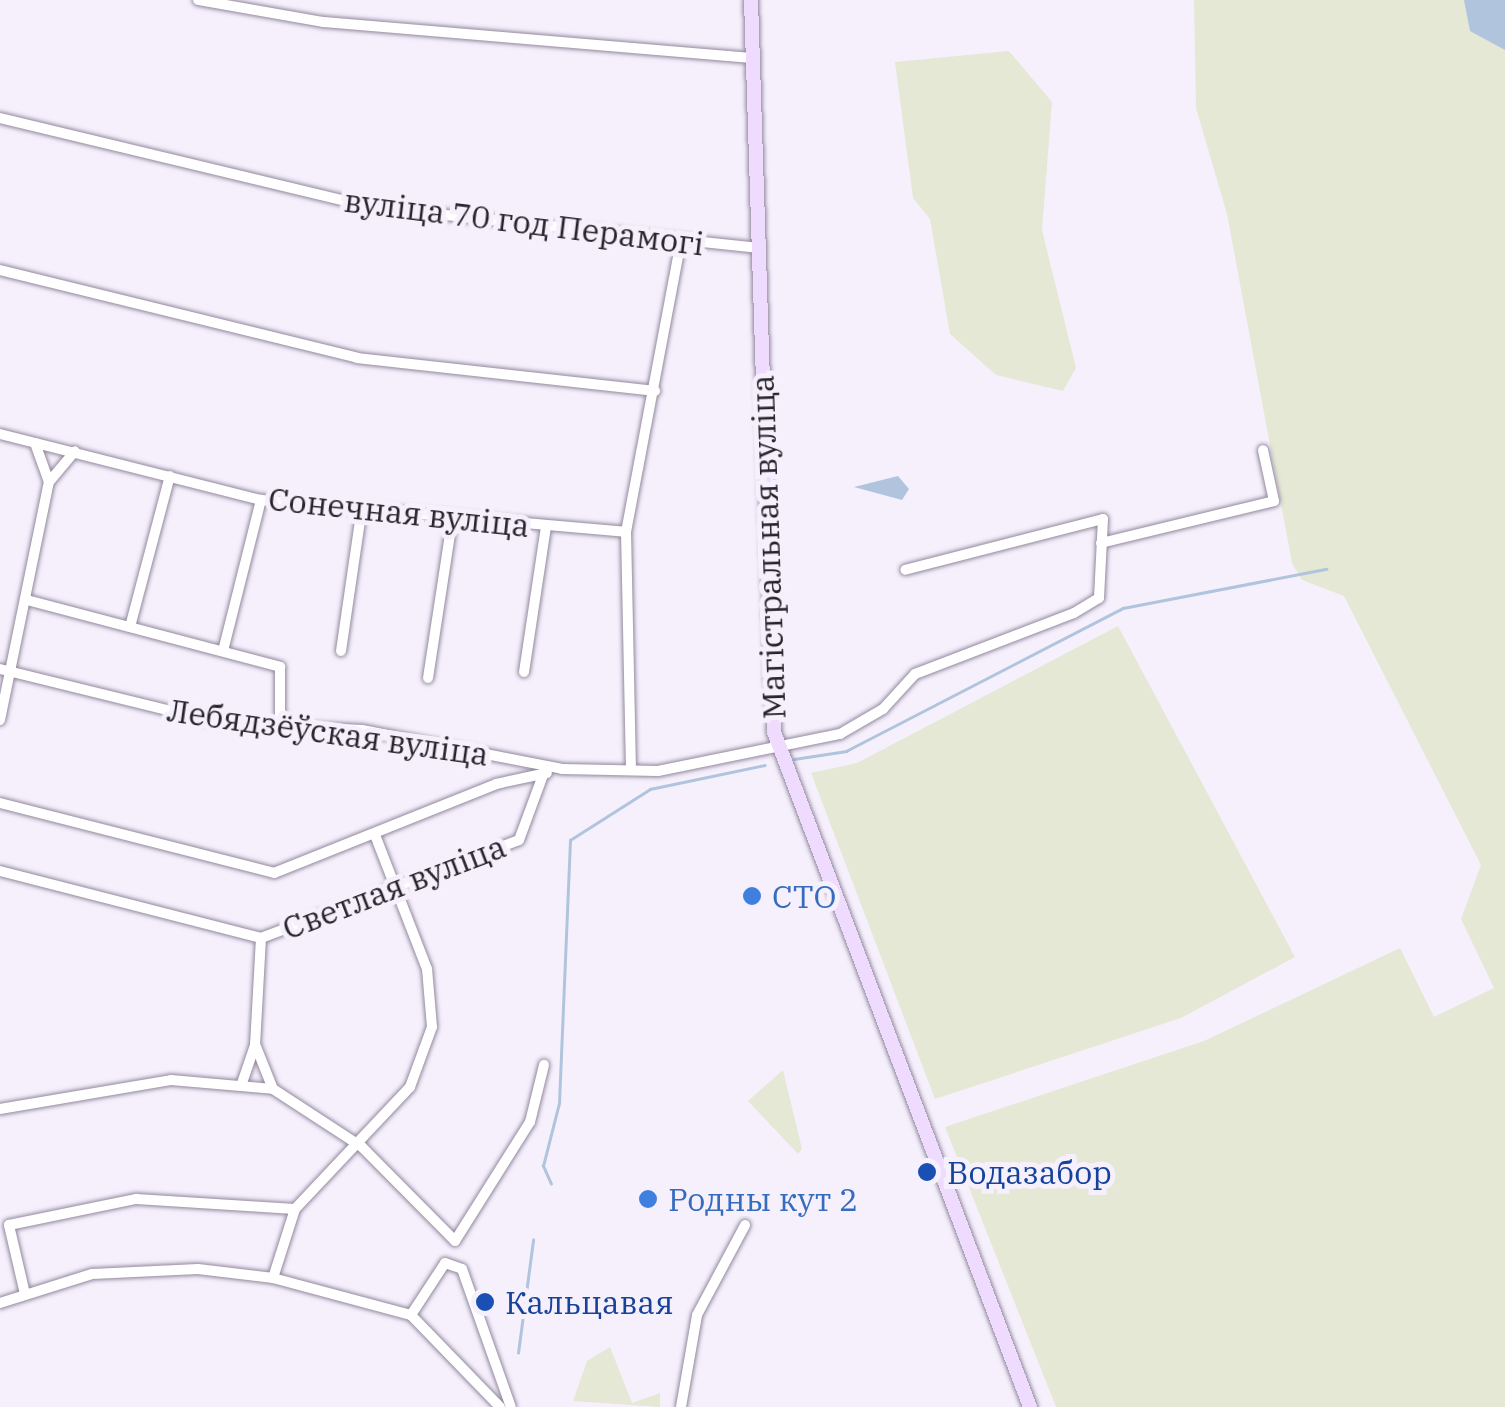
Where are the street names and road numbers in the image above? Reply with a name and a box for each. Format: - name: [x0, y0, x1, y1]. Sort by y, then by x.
- street label: вуліца 70 год Перамогі: [342, 181, 706, 263]
- street label: Магістральная вуліца: [743, 374, 793, 720]
- street label: Сонечная вуліца: [267, 479, 531, 545]
- street label: Лебядзёўская вуліца: [165, 690, 491, 774]
- street label: Светлая вуліца: [277, 827, 511, 947]

